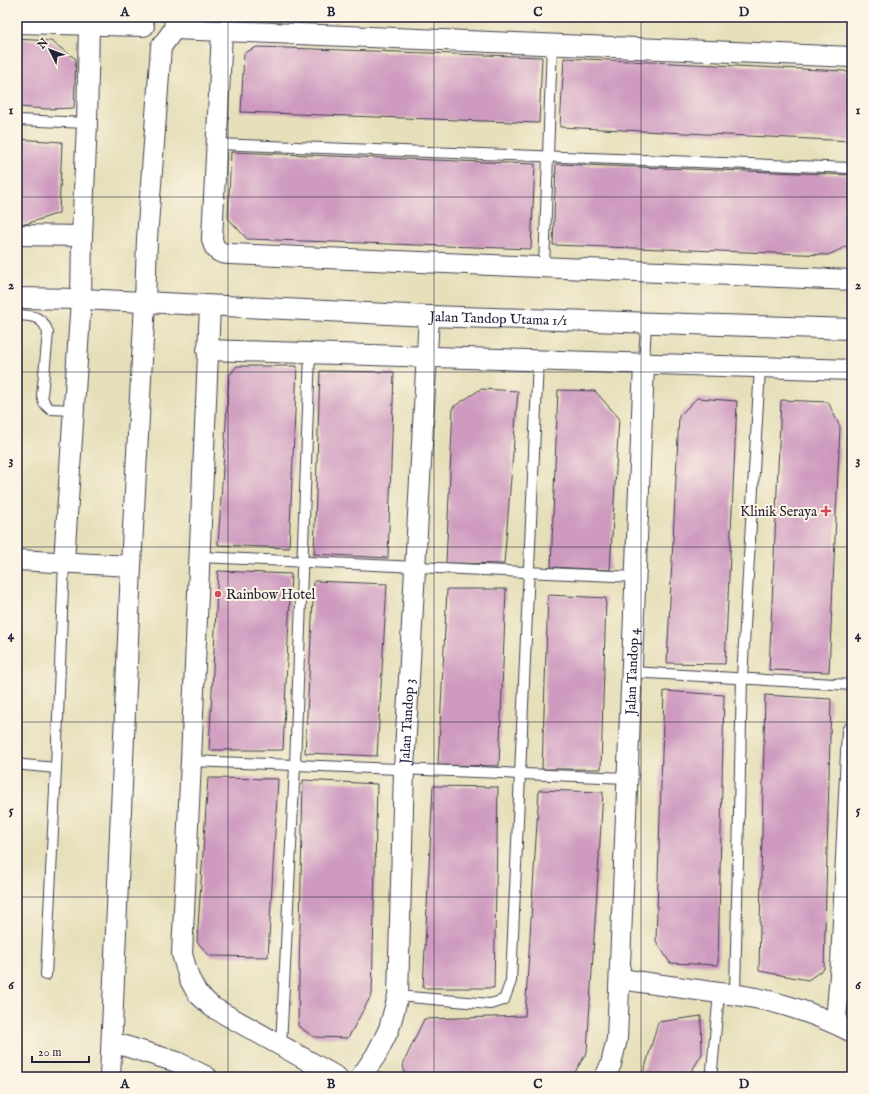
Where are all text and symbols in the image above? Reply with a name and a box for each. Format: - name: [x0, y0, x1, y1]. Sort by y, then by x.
- text: A: [120, 4, 131, 21]
- text: B: [327, 4, 336, 21]
- text: C: [533, 4, 543, 21]
- text: D: [739, 4, 750, 21]
- north arrow: [30, 30, 70, 70]
- text: N: [34, 35, 52, 53]
- text: 1: [9, 102, 14, 119]
- text: 1: [856, 102, 861, 119]
- text: 2: [8, 277, 14, 294]
- text: 2: [855, 277, 861, 294]
- street label: Jalan Tandop Utama 1/1: [427, 308, 568, 330]
- text: 3: [9, 452, 14, 469]
- text: 3: [856, 452, 861, 469]
- place label: Klinik Seraya: [740, 503, 818, 521]
- marker: Klinik Seraya: [820, 505, 832, 517]
- place label: Rainbow Hotel: [226, 586, 316, 604]
- marker: Rainbow Hotel: [213, 589, 223, 599]
- text: 4: [8, 627, 15, 644]
- street label: Jalan Tandop 4: [622, 627, 643, 717]
- text: 4: [855, 627, 862, 644]
- street label: Jalan Tandop 3: [396, 678, 419, 766]
- text: 5: [9, 802, 14, 819]
- text: 5: [856, 802, 861, 819]
- text: 6: [8, 977, 14, 994]
- text: 6: [855, 977, 861, 994]
- scale bar: [32, 1038, 89, 1064]
- text: 20 m: [38, 1045, 61, 1060]
- text: A: [120, 1076, 131, 1093]
- text: B: [327, 1076, 336, 1093]
- text: C: [533, 1076, 543, 1093]
- text: D: [739, 1076, 750, 1093]

